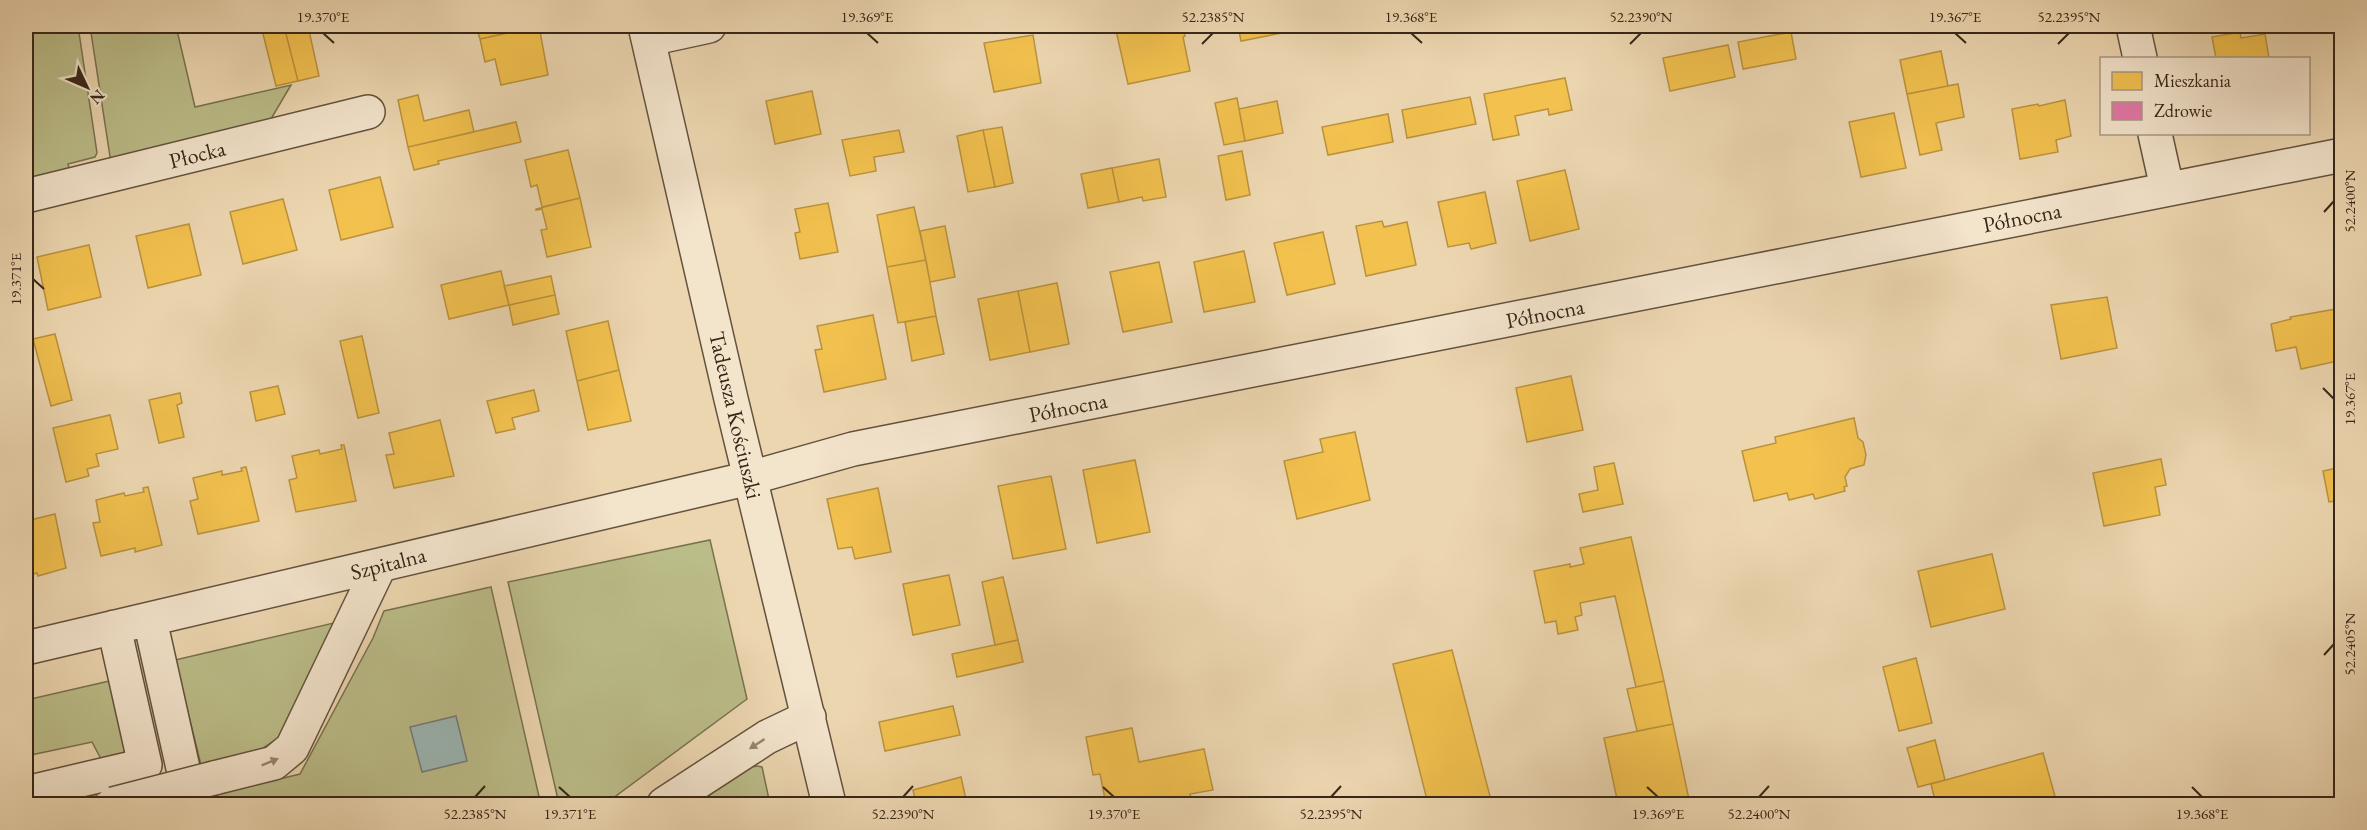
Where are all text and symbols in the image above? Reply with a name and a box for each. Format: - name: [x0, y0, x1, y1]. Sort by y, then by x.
- text: 19.370°E: [297, 7, 350, 26]
- text: 19.369°E: [841, 7, 894, 26]
- text: 52.2385°N: [1182, 7, 1245, 26]
- text: 19.368°E: [1385, 7, 1438, 26]
- text: 52.2390°N: [1610, 7, 1673, 26]
- text: 19.367°E: [1929, 7, 1982, 26]
- text: 52.2395°N: [2038, 7, 2101, 26]
- north arrow: [57, 57, 117, 117]
- legend: [2100, 57, 2310, 135]
- text: Mieszkania: [2154, 69, 2232, 92]
- text: N: [85, 85, 109, 109]
- text: Zdrowie: [2154, 99, 2212, 122]
- street label: Płocka: [166, 133, 229, 175]
- text: 52.2400°N: [2340, 169, 2359, 232]
- street label: Północna: [1980, 196, 2064, 239]
- text: 19.371°E: [6, 252, 25, 305]
- street label: Północna: [1503, 292, 1587, 335]
- street label: Tadeusza Kościuszki: [702, 328, 769, 502]
- text: 19.367°E: [2340, 372, 2359, 425]
- street label: Północna: [1026, 386, 1110, 429]
- street label: Szpitalna: [347, 540, 429, 587]
- text: 52.2405°N: [2340, 612, 2359, 675]
- one-way arrow: [749, 738, 765, 750]
- one-way arrow: [261, 757, 279, 767]
- text: 52.2385°N: [444, 804, 507, 823]
- text: 19.371°E: [544, 804, 597, 823]
- text: 52.2390°N: [872, 804, 935, 823]
- text: 19.370°E: [1088, 804, 1141, 823]
- text: 52.2395°N: [1300, 804, 1363, 823]
- text: 19.369°E: [1632, 804, 1685, 823]
- text: 52.2400°N: [1728, 804, 1791, 823]
- text: 19.368°E: [2176, 804, 2229, 823]

